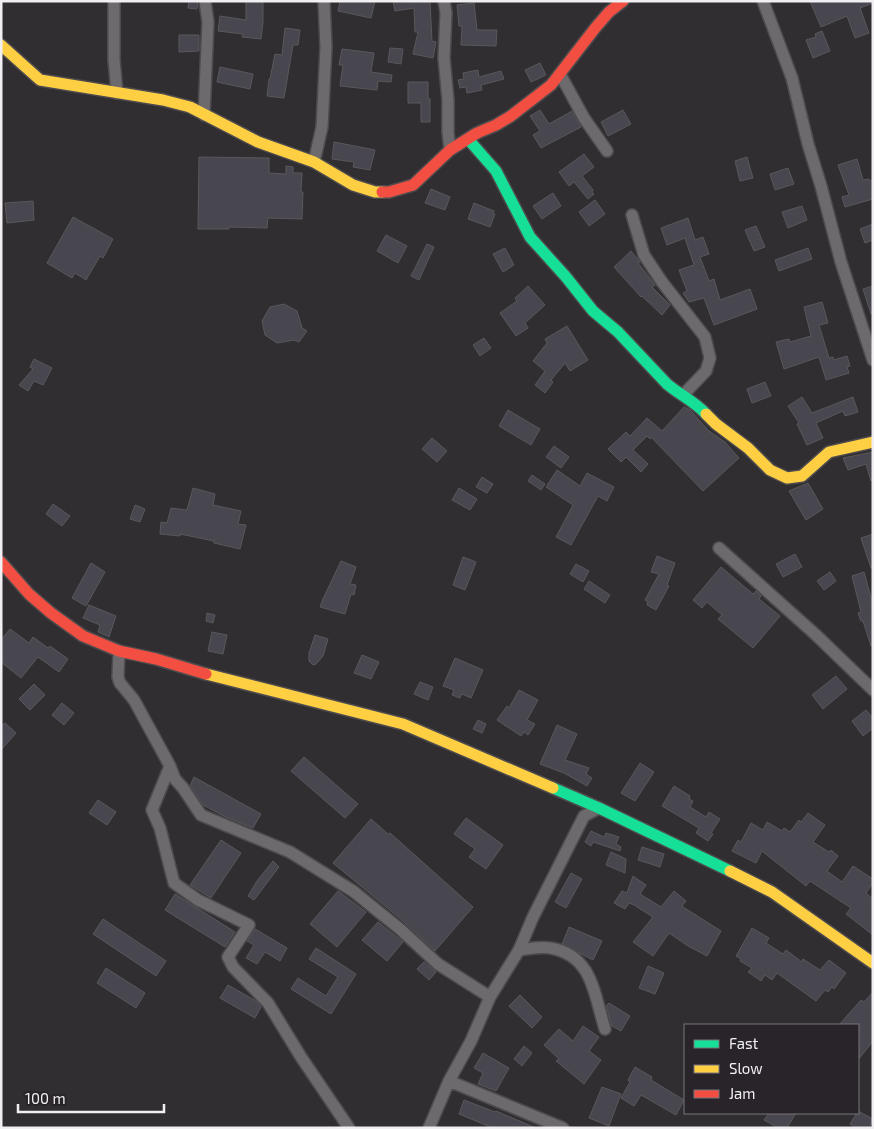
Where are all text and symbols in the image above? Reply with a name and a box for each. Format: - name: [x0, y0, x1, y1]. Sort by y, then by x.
- legend: [684, 1024, 859, 1114]
- text: Fast: [729, 1034, 759, 1052]
- text: Slow: [729, 1059, 763, 1077]
- scale bar: [18, 1082, 164, 1114]
- text: Jam: [729, 1084, 755, 1102]
- text: 100 m: [25, 1089, 66, 1107]

